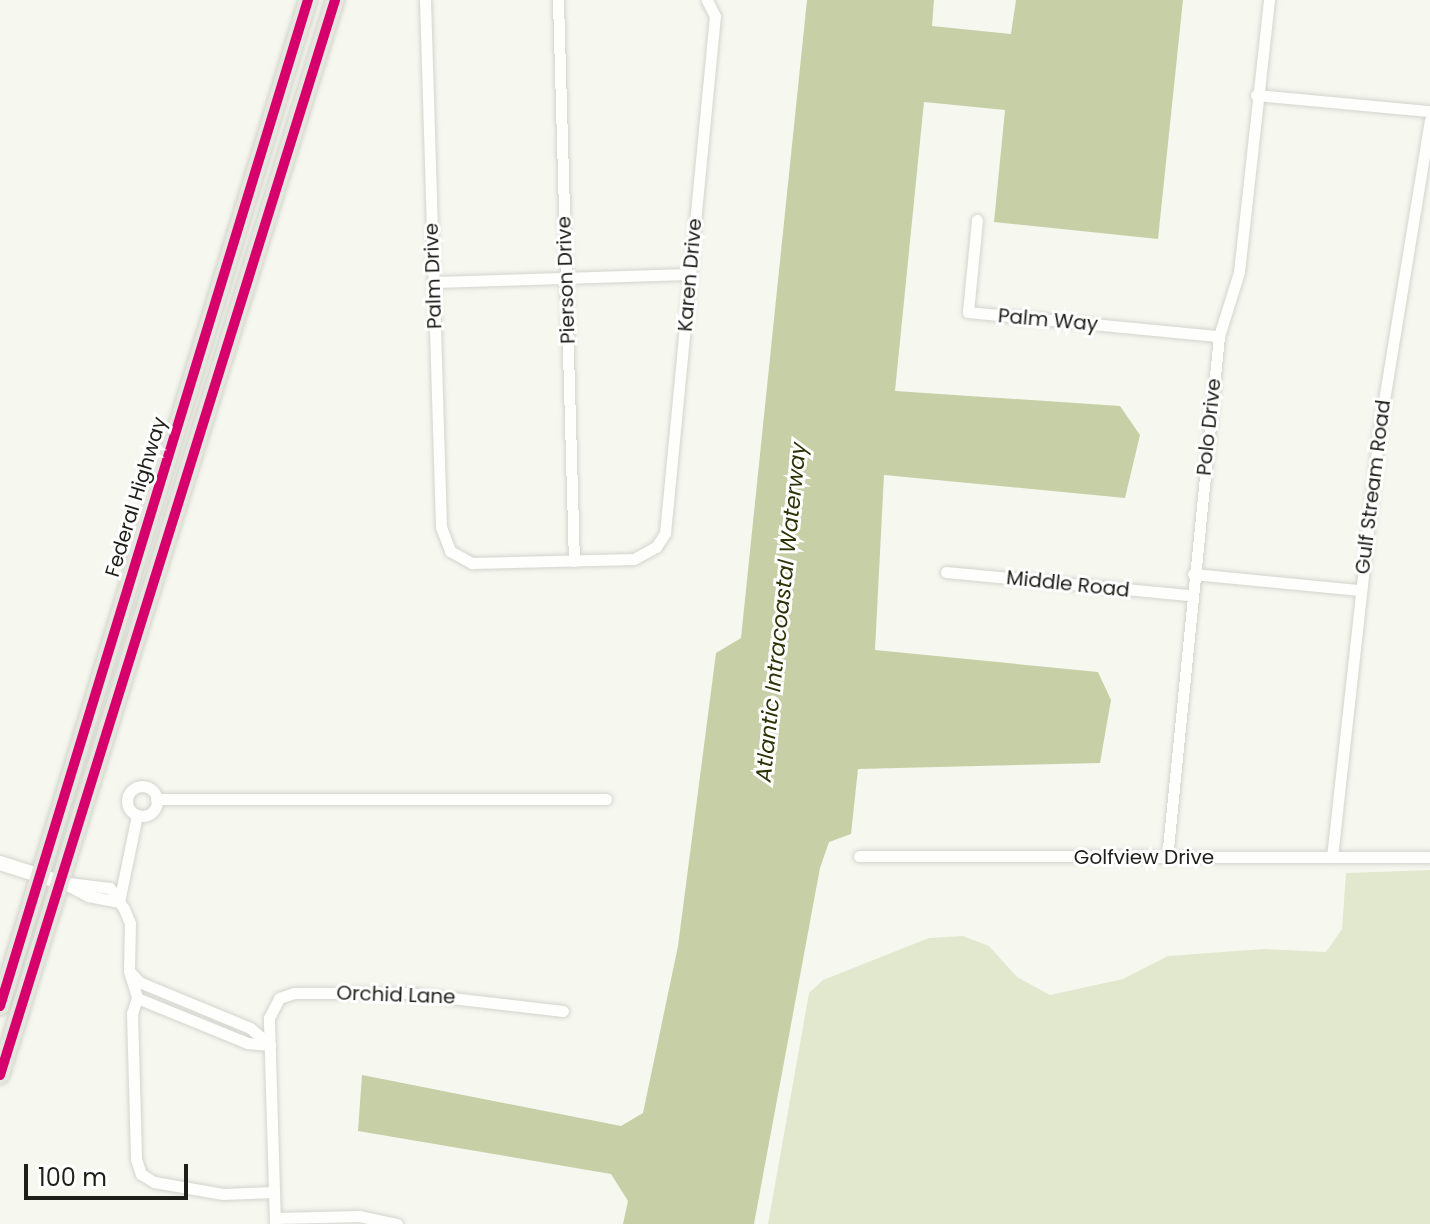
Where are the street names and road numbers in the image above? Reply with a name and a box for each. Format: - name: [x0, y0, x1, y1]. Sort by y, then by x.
- street label: Pierson Drive: [552, 216, 580, 344]
- street label: Karen Drive: [673, 217, 707, 333]
- street label: Palm Drive: [419, 223, 447, 329]
- street label: Palm Way: [997, 304, 1099, 336]
- street label: Polo Drive: [1192, 377, 1226, 477]
- street label: Gulf Stream Road: [1350, 398, 1396, 576]
- street label: Federal Highway: [100, 414, 172, 580]
- street label: Middle Road: [1005, 566, 1131, 602]
- street label: Golfview Drive: [1074, 845, 1214, 869]
- street label: Orchid Lane: [336, 981, 456, 1009]

